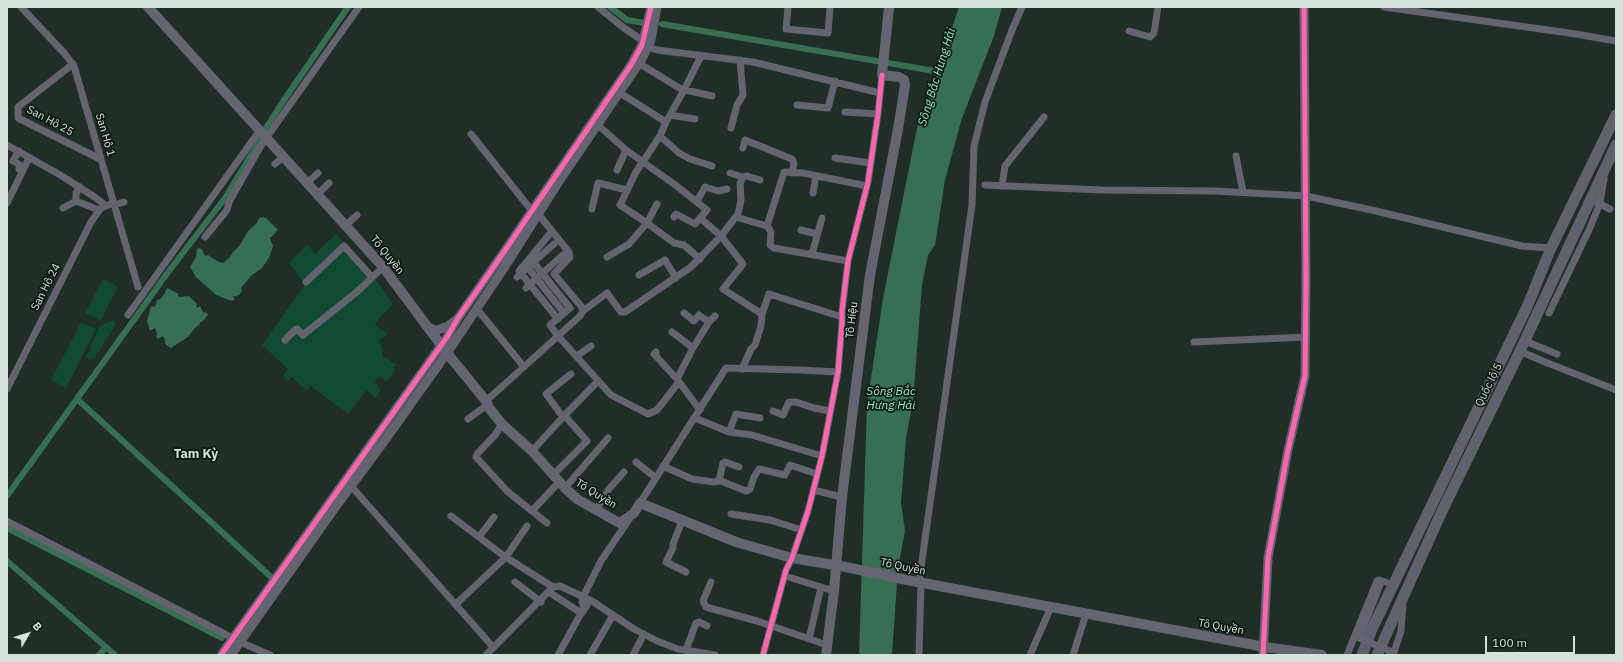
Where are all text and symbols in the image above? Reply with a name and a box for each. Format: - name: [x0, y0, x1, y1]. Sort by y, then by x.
- water label: Sông Bắc Hưng Hải: [915, 26, 959, 128]
- street label: San Hô 25: [24, 103, 76, 139]
- street label: San Hô 1: [93, 112, 117, 158]
- street label: Tô Quyền: [367, 233, 407, 277]
- street label: San Hô 24: [29, 261, 63, 313]
- street label: Tô Hiệu: [843, 301, 861, 339]
- street label: Quốc lộ 5: [1473, 361, 1505, 409]
- water label: Sông Bắc Hưng Hải: [866, 385, 916, 413]
- district label: Tam Kỳ: [174, 446, 218, 462]
- street label: Tô Quyền: [573, 476, 619, 512]
- street label: Tô Quyền: [879, 556, 927, 578]
- north arrow: [8, 614, 48, 654]
- street label: Tô Quyền: [1197, 616, 1245, 638]
- text: B: [30, 619, 45, 634]
- scale bar: [1487, 628, 1577, 654]
- text: 100 m: [1492, 635, 1527, 650]

